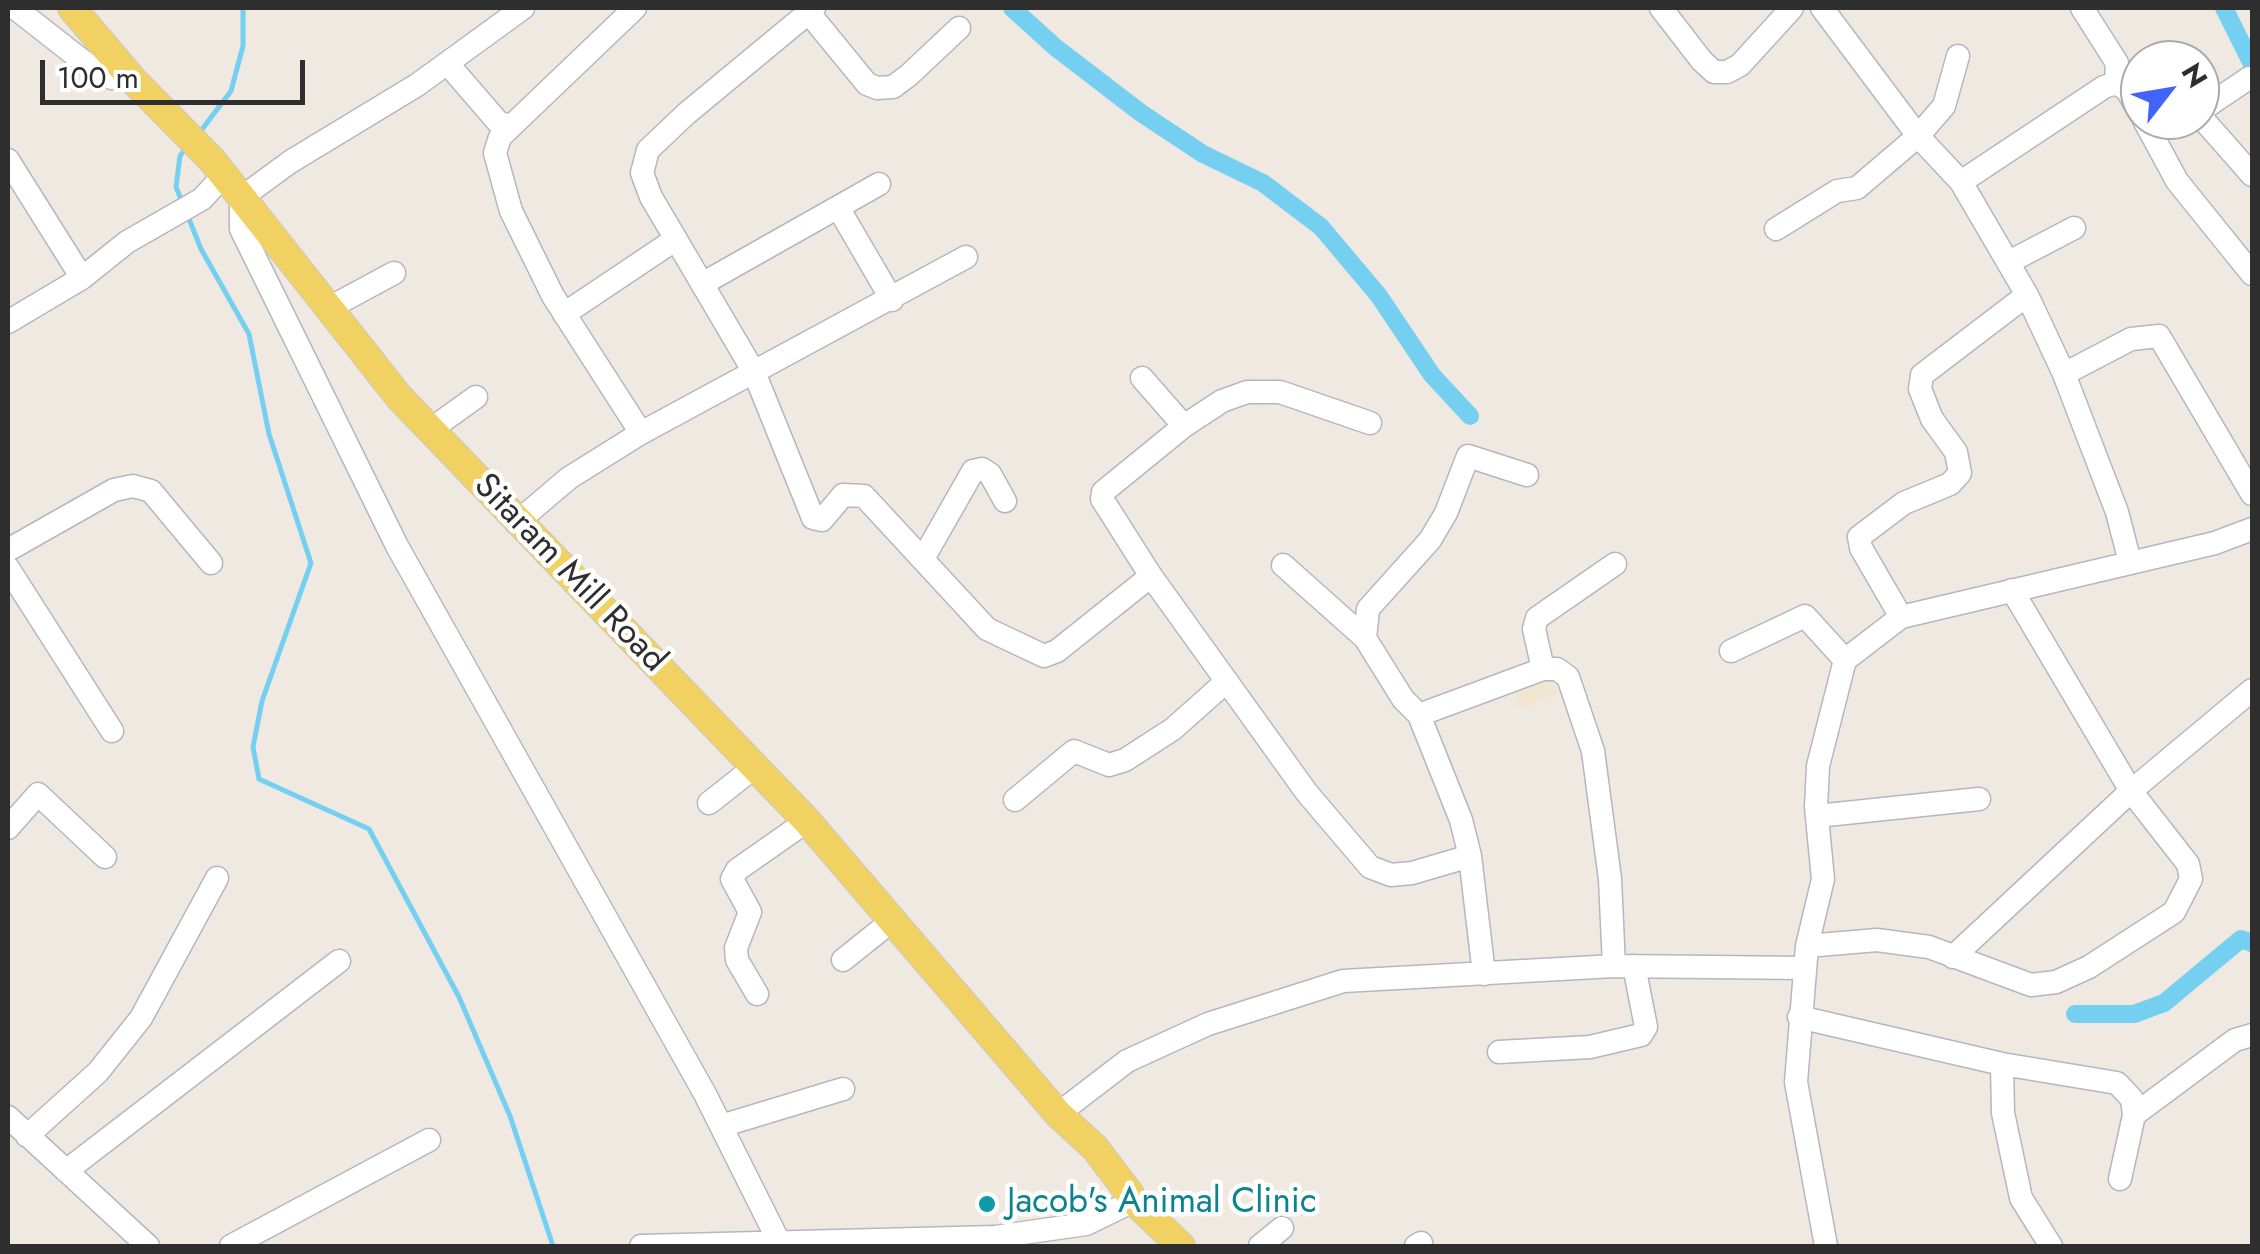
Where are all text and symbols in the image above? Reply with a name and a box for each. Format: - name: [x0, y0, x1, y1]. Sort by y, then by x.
- scale bar: [45, 40, 310, 102]
- north arrow: [2120, 40, 2220, 140]
- text: N: [2171, 55, 2218, 95]
- text: 100 m: [57, 56, 139, 99]
- street label: Sitaram Mill Road: [464, 466, 674, 682]
- place label: Jacob's Animal Clinic: [1007, 1183, 1317, 1225]
- marker: Jacob's Animal Clinic: [976, 1193, 998, 1215]

